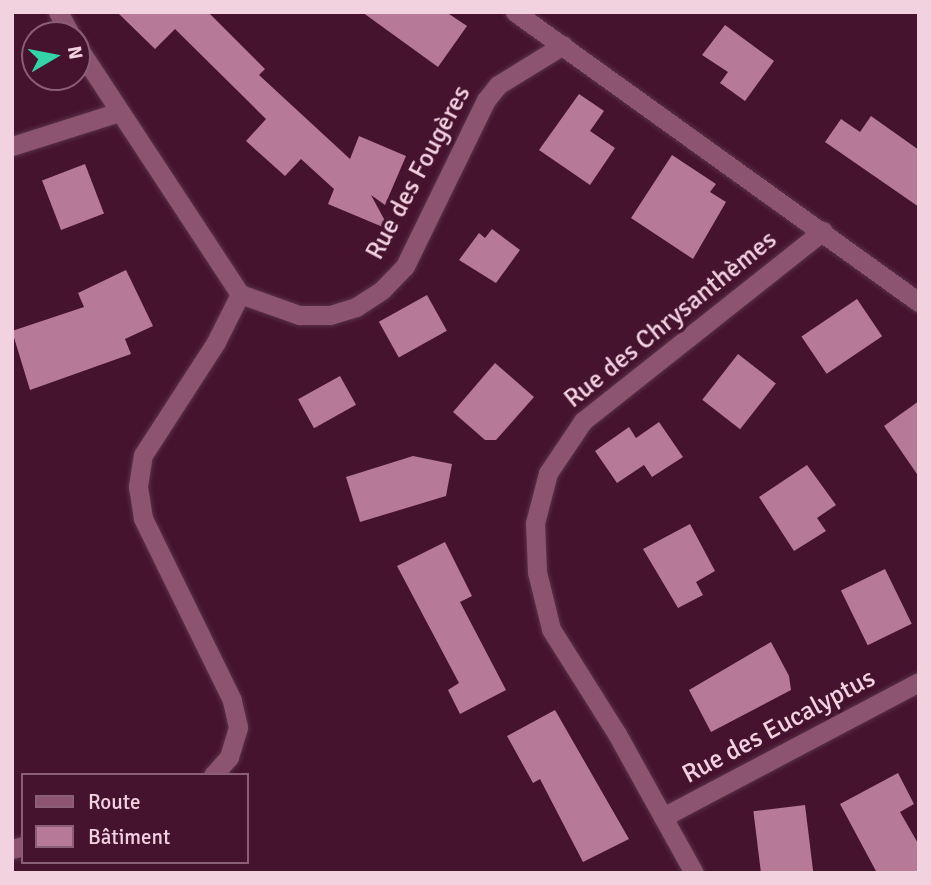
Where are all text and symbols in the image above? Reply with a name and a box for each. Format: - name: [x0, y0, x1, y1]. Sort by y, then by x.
- north arrow: [21, 21, 91, 91]
- text: N: [62, 44, 88, 61]
- street label: Rue des Fougères: [360, 81, 478, 265]
- street label: Rue des Chrysanthèmes: [559, 225, 783, 415]
- street label: Rue des Eucalyptus: [677, 663, 881, 791]
- legend: [21, 773, 248, 864]
- text: Route: [88, 789, 140, 815]
- text: Bâtiment: [88, 824, 170, 850]

